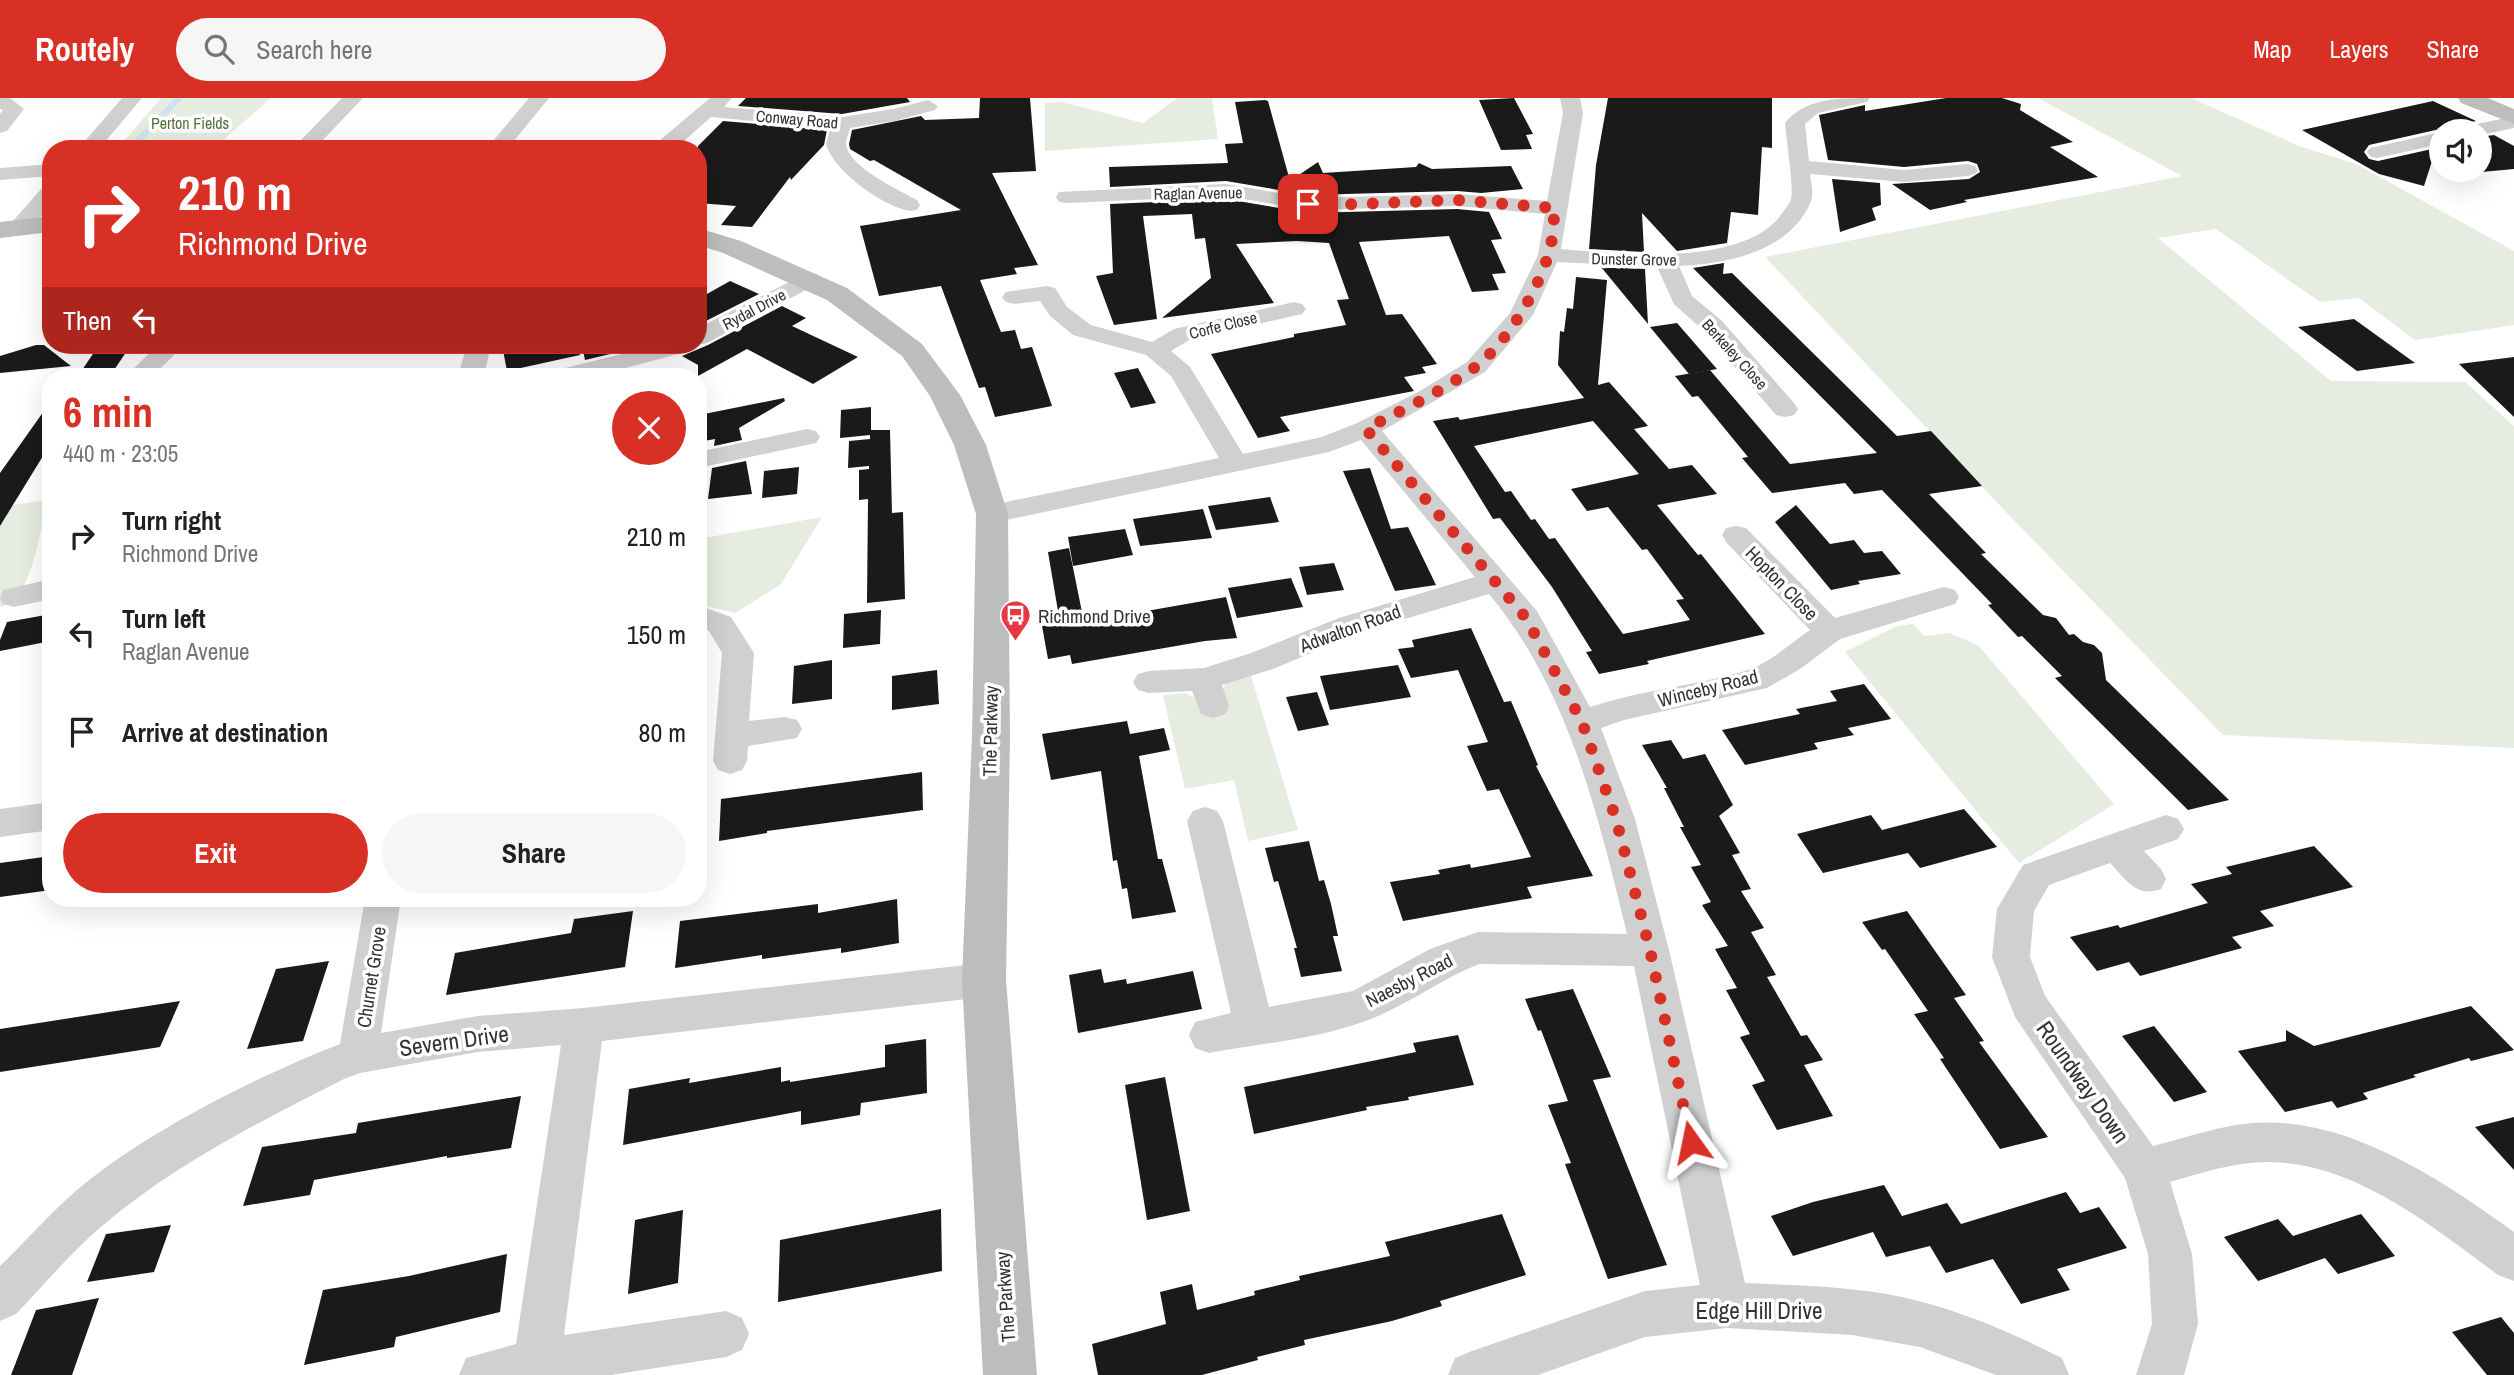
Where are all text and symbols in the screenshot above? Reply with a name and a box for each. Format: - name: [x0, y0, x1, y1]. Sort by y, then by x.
- search box: [176, 18, 666, 81]
- text: Routely: [35, 27, 134, 71]
- icon: search: [200, 30, 238, 68]
- text: Search here: [256, 32, 372, 67]
- text: Map: [2253, 33, 2291, 65]
- text: Layers: [2329, 33, 2388, 65]
- text: Share: [2426, 33, 2479, 65]
- street label: Conway Road: [755, 104, 839, 134]
- park label: Perton Fields: [151, 112, 229, 134]
- map controls: [2429, 119, 2492, 182]
- button: sound: [2429, 119, 2492, 182]
- text: 210 m: [178, 159, 292, 225]
- icon: right: [63, 168, 154, 259]
- pin: [1278, 174, 1338, 234]
- street label: Raglan Avenue: [1153, 181, 1243, 205]
- icon: arrive: [1289, 185, 1327, 223]
- text: Richmond Drive: [178, 222, 368, 265]
- street label: Dunster Grove: [1591, 247, 1677, 271]
- street label: Rydal Drive: [719, 283, 789, 335]
- icon: left: [126, 301, 164, 339]
- text: Then: [63, 303, 112, 338]
- street label: Corfe Close: [1187, 306, 1259, 344]
- street label: Berkeley Close: [1697, 314, 1773, 394]
- text: 6 min: [63, 384, 153, 440]
- button: close: [612, 391, 686, 465]
- text: 440 m · 23:05: [63, 438, 178, 469]
- text: Turn right: [122, 503, 221, 538]
- icon: right: [63, 517, 101, 555]
- text: 210 m: [627, 519, 686, 554]
- text: Richmond Drive: [122, 538, 258, 569]
- street label: Hopton Close: [1740, 540, 1824, 626]
- street label: Adwalton Road: [1295, 598, 1404, 659]
- bus stop icon: Richmond Drive: [998, 599, 1032, 643]
- text: Turn left: [122, 601, 206, 636]
- place label: Richmond Drive: [1038, 603, 1151, 629]
- icon: left: [63, 615, 101, 653]
- text: 150 m: [627, 617, 686, 652]
- text: Raglan Avenue: [122, 636, 250, 667]
- street label: Winceby Road: [1655, 663, 1761, 713]
- street label: The Parkway: [976, 685, 1004, 777]
- icon: arrive: [63, 713, 101, 751]
- text: Arrive at destination: [122, 715, 328, 750]
- text: 80 m: [639, 715, 686, 750]
- button: Exit: [63, 813, 368, 893]
- button: Share: [382, 813, 686, 893]
- street label: Churnet Grove: [350, 925, 392, 1029]
- street label: Naesby Road: [1361, 947, 1457, 1013]
- street label: Roundway Down: [2030, 1014, 2137, 1149]
- street label: Severn Drive: [397, 1017, 511, 1064]
- position arrow: [1654, 1105, 1728, 1179]
- street label: The Parkway: [989, 1251, 1021, 1343]
- street label: Edge Hill Drive: [1696, 1295, 1822, 1326]

